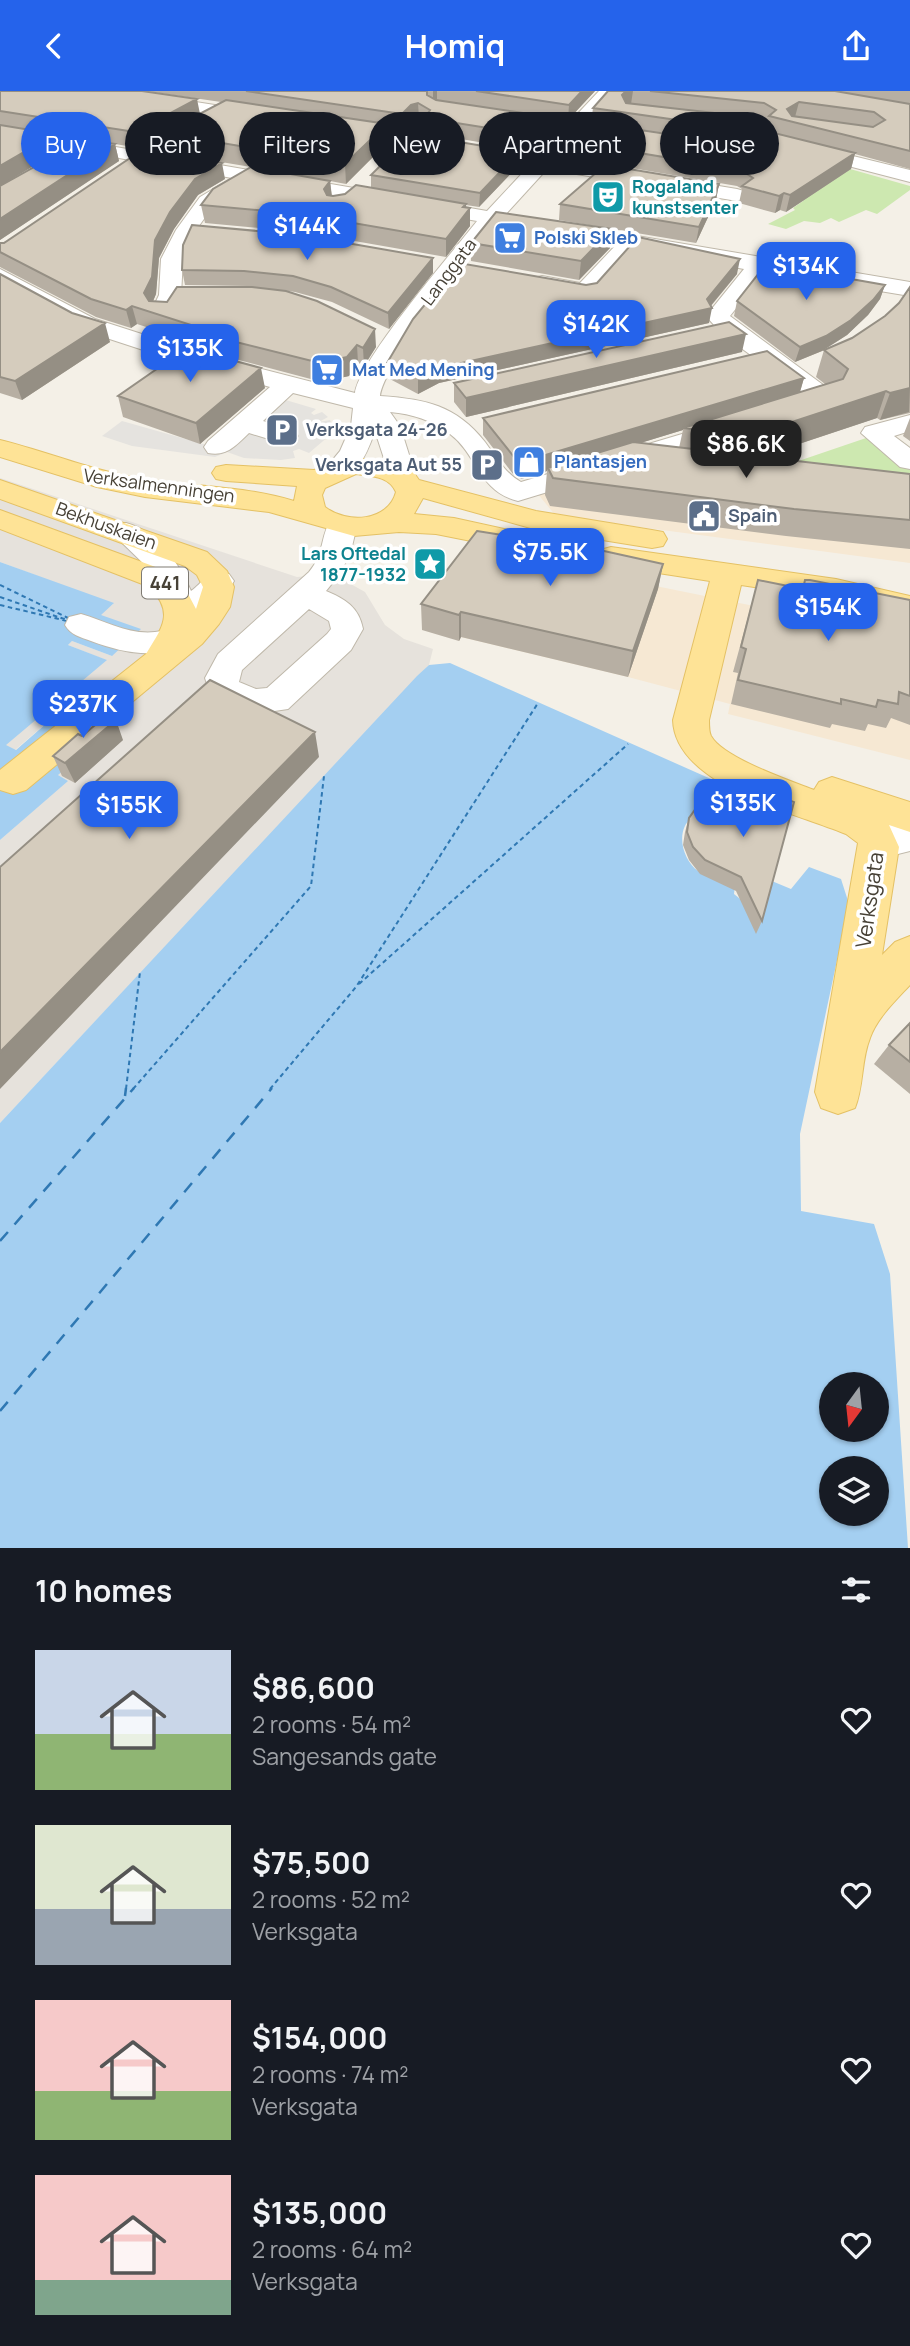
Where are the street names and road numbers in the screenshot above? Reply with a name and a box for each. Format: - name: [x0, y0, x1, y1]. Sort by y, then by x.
- street label: Langgata: [415, 233, 481, 310]
- street label: Verksalmenningen: [82, 463, 236, 508]
- street label: Bekhuskaien: [53, 496, 160, 554]
- road number: 441: [142, 568, 188, 599]
- street label: Verksgata: [848, 850, 890, 950]

